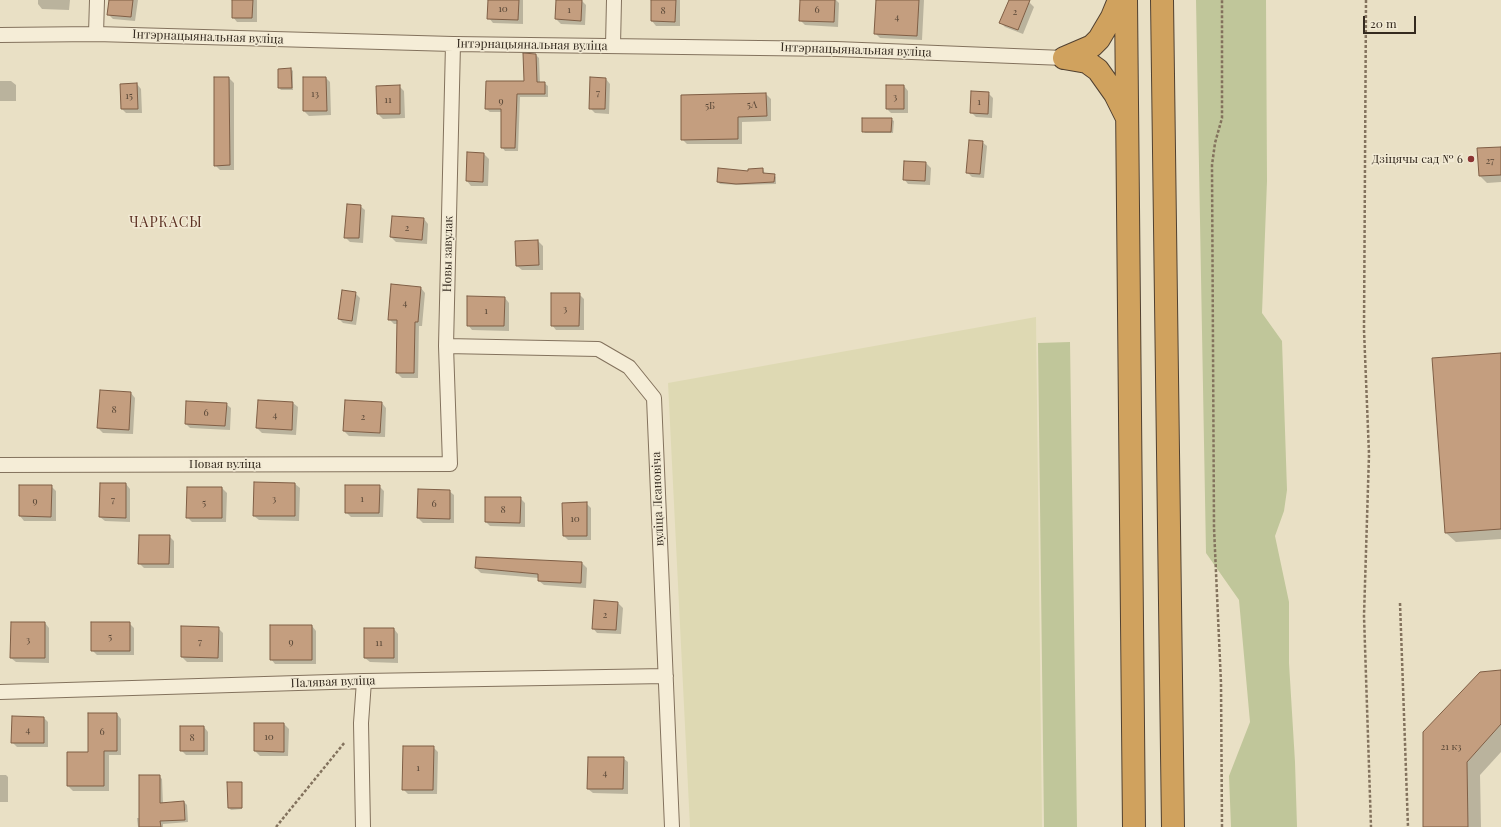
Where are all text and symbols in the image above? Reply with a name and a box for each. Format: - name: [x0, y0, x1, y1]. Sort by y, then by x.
- house number: 10: [498, 3, 508, 15]
- house number: 1: [567, 4, 571, 16]
- house number: 6: [814, 4, 820, 16]
- house number: 8: [660, 5, 666, 17]
- house number: 2: [1013, 6, 1017, 18]
- scale bar: [1365, 8, 1418, 34]
- house number: 4: [895, 11, 899, 23]
- text: 20 m: [1370, 15, 1397, 31]
- street label: Інтэрнацыянальная вуліца: [132, 27, 284, 47]
- street label: Інтэрнацыянальная вуліца: [456, 36, 608, 54]
- street label: Інтэрнацыянальная вуліца: [780, 40, 932, 60]
- house number: 7: [596, 87, 600, 99]
- house number: 13: [311, 88, 319, 100]
- house number: 15: [125, 90, 133, 102]
- house number: 3: [893, 91, 897, 103]
- house number: 11: [384, 94, 392, 106]
- house number: 9: [498, 95, 504, 107]
- house number: 1: [977, 96, 981, 108]
- house number: 5А: [747, 99, 757, 111]
- house number: 5Б: [705, 100, 715, 112]
- place label: Дзіцячы сад № 6: [1372, 152, 1463, 166]
- marker: Дзіцячы сад № 6: [1466, 154, 1476, 164]
- house number: 27: [1486, 155, 1494, 167]
- district label: ЧАРКАСЫ: [129, 215, 203, 231]
- street label: Новы завулак: [440, 216, 456, 292]
- house number: 2: [405, 222, 409, 234]
- house number: 4: [403, 297, 407, 309]
- house number: 3: [563, 303, 567, 315]
- house number: 1: [484, 305, 488, 317]
- house number: 8: [111, 404, 117, 416]
- house number: 6: [203, 407, 209, 419]
- house number: 4: [273, 409, 277, 421]
- house number: 2: [361, 411, 365, 423]
- street label: вуліца Леановіча: [649, 452, 667, 546]
- street label: Новая вуліца: [189, 457, 261, 471]
- house number: 3: [272, 493, 276, 505]
- house number: 1: [360, 493, 364, 505]
- house number: 7: [111, 494, 115, 506]
- house number: 9: [32, 495, 38, 507]
- house number: 5: [202, 497, 206, 509]
- house number: 6: [431, 498, 437, 510]
- house number: 8: [500, 504, 506, 516]
- house number: 10: [570, 513, 580, 525]
- house number: 2: [603, 609, 607, 621]
- house number: 5: [108, 631, 112, 643]
- house number: 3: [26, 634, 30, 646]
- house number: 7: [198, 636, 202, 648]
- house number: 9: [288, 636, 294, 648]
- house number: 11: [375, 637, 383, 649]
- street label: Палявая вуліца: [290, 673, 376, 691]
- house number: 4: [26, 724, 30, 736]
- house number: 6: [99, 726, 105, 738]
- house number: 10: [264, 731, 274, 743]
- house number: 8: [189, 732, 195, 744]
- house number: 21 к3: [1440, 741, 1462, 753]
- house number: 1: [416, 762, 420, 774]
- house number: 4: [603, 767, 607, 779]

